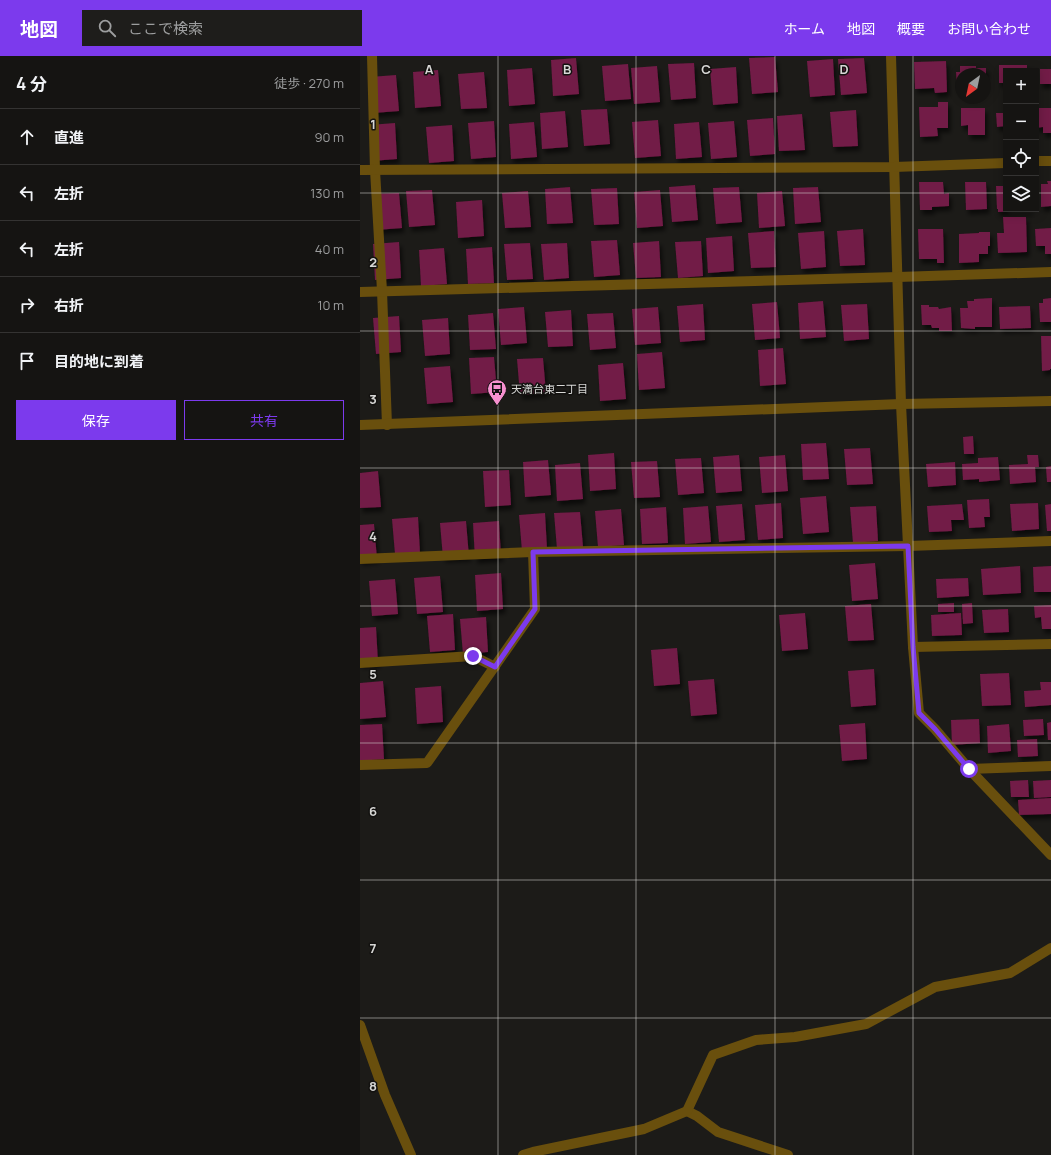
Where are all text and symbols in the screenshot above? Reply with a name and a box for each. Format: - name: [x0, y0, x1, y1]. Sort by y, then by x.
- search box: [82, 10, 362, 46]
- text: 地図: [20, 16, 58, 42]
- icon: search: [96, 17, 118, 39]
- text: ここで検索: [128, 18, 203, 39]
- text: ホーム: [783, 19, 825, 38]
- text: 地図: [847, 19, 875, 38]
- text: 概要: [897, 19, 925, 38]
- text: お問い合わせ: [947, 19, 1031, 38]
- text: A: [425, 60, 434, 78]
- text: B: [563, 60, 571, 78]
- text: C: [701, 60, 711, 78]
- text: D: [839, 60, 849, 78]
- north arrow: [955, 68, 991, 104]
- map controls: [1003, 68, 1039, 212]
- button: +: [1003, 68, 1039, 104]
- text: 4 分: [16, 72, 47, 95]
- text: 徒歩 · 270 m: [274, 74, 344, 92]
- button: −: [1003, 104, 1039, 140]
- text: 1: [370, 115, 376, 133]
- icon: ahead: [16, 126, 38, 148]
- text: 直進: [54, 127, 84, 148]
- text: 90 m: [314, 128, 344, 146]
- button: locate: [1003, 140, 1039, 176]
- button: layers: [1003, 176, 1039, 212]
- icon: left: [16, 182, 38, 204]
- text: 左折: [54, 183, 84, 204]
- text: 130 m: [310, 184, 344, 202]
- icon: left: [16, 238, 38, 260]
- text: 左折: [54, 239, 84, 260]
- text: 40 m: [315, 240, 344, 258]
- text: 2: [369, 253, 377, 271]
- icon: right: [16, 294, 38, 316]
- text: 右折: [54, 295, 84, 316]
- text: 10 m: [317, 296, 344, 314]
- icon: arrive: [16, 350, 38, 372]
- text: 目的地に到着: [54, 351, 144, 372]
- bus stop icon: 天満台東二丁目: [486, 378, 508, 406]
- place label: 天満台東二丁目: [511, 381, 588, 396]
- text: 3: [369, 390, 377, 408]
- button: 保存: [16, 400, 176, 440]
- button: 共有: [184, 400, 344, 440]
- text: 4: [369, 527, 377, 545]
- route end: [464, 647, 482, 665]
- text: 5: [369, 665, 377, 683]
- route start: [960, 760, 978, 778]
- text: 6: [369, 802, 377, 820]
- text: 7: [370, 939, 377, 957]
- text: 8: [369, 1077, 377, 1095]

